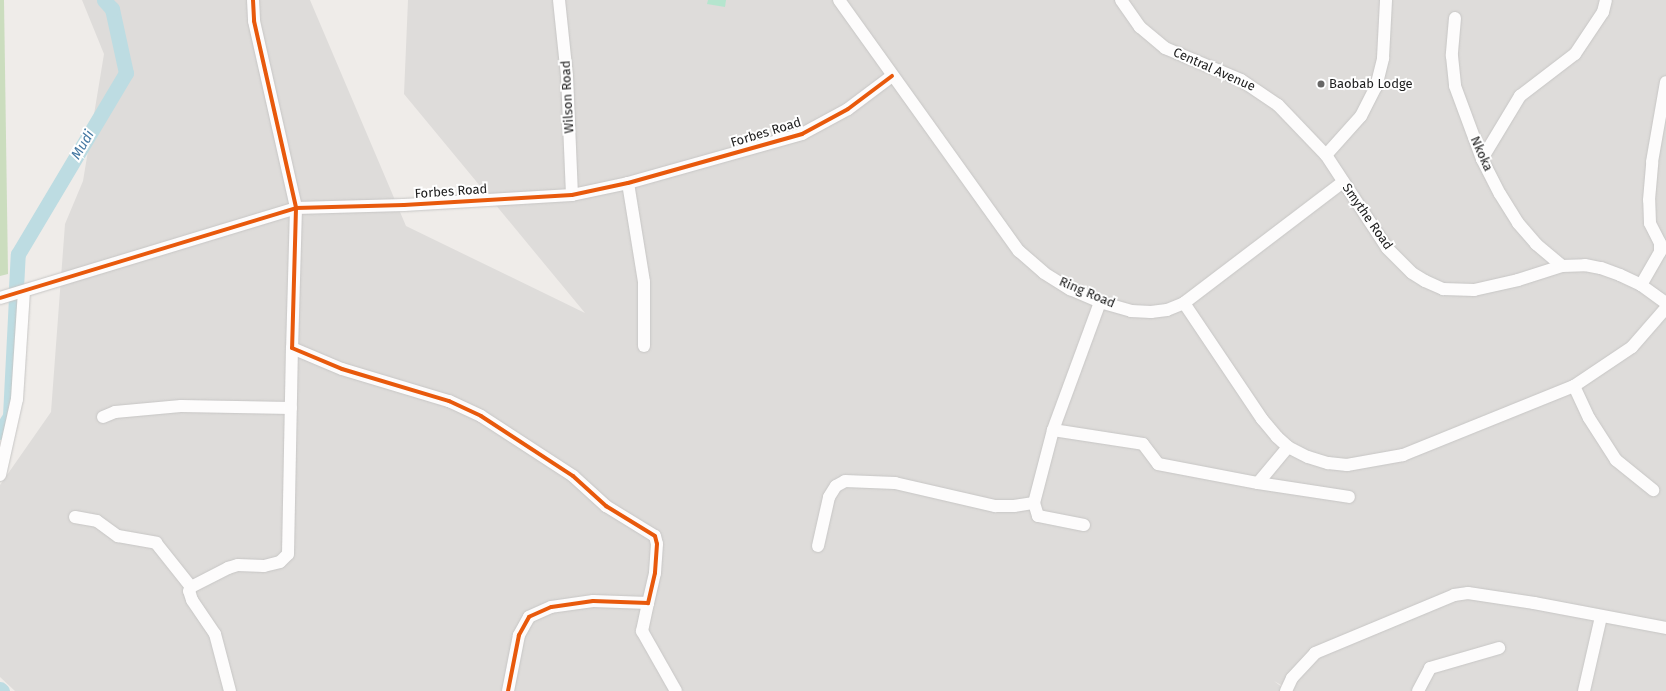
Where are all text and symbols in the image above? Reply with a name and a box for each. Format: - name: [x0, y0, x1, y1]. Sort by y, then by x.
- street label: Central Avenue: [1170, 45, 1258, 95]
- street label: Wilson Road: [558, 60, 578, 134]
- place label: Baobab Lodge: [1329, 76, 1413, 92]
- marker: Baobab Lodge: [1316, 79, 1326, 89]
- street label: Forbes Road: [729, 115, 803, 151]
- water label: Mudi: [68, 127, 98, 163]
- street label: Nkoka: [1466, 134, 1496, 174]
- street label: Smythe Road: [1338, 181, 1396, 253]
- street label: Forbes Road: [414, 182, 488, 202]
- street label: Ring Road: [1057, 274, 1117, 312]

